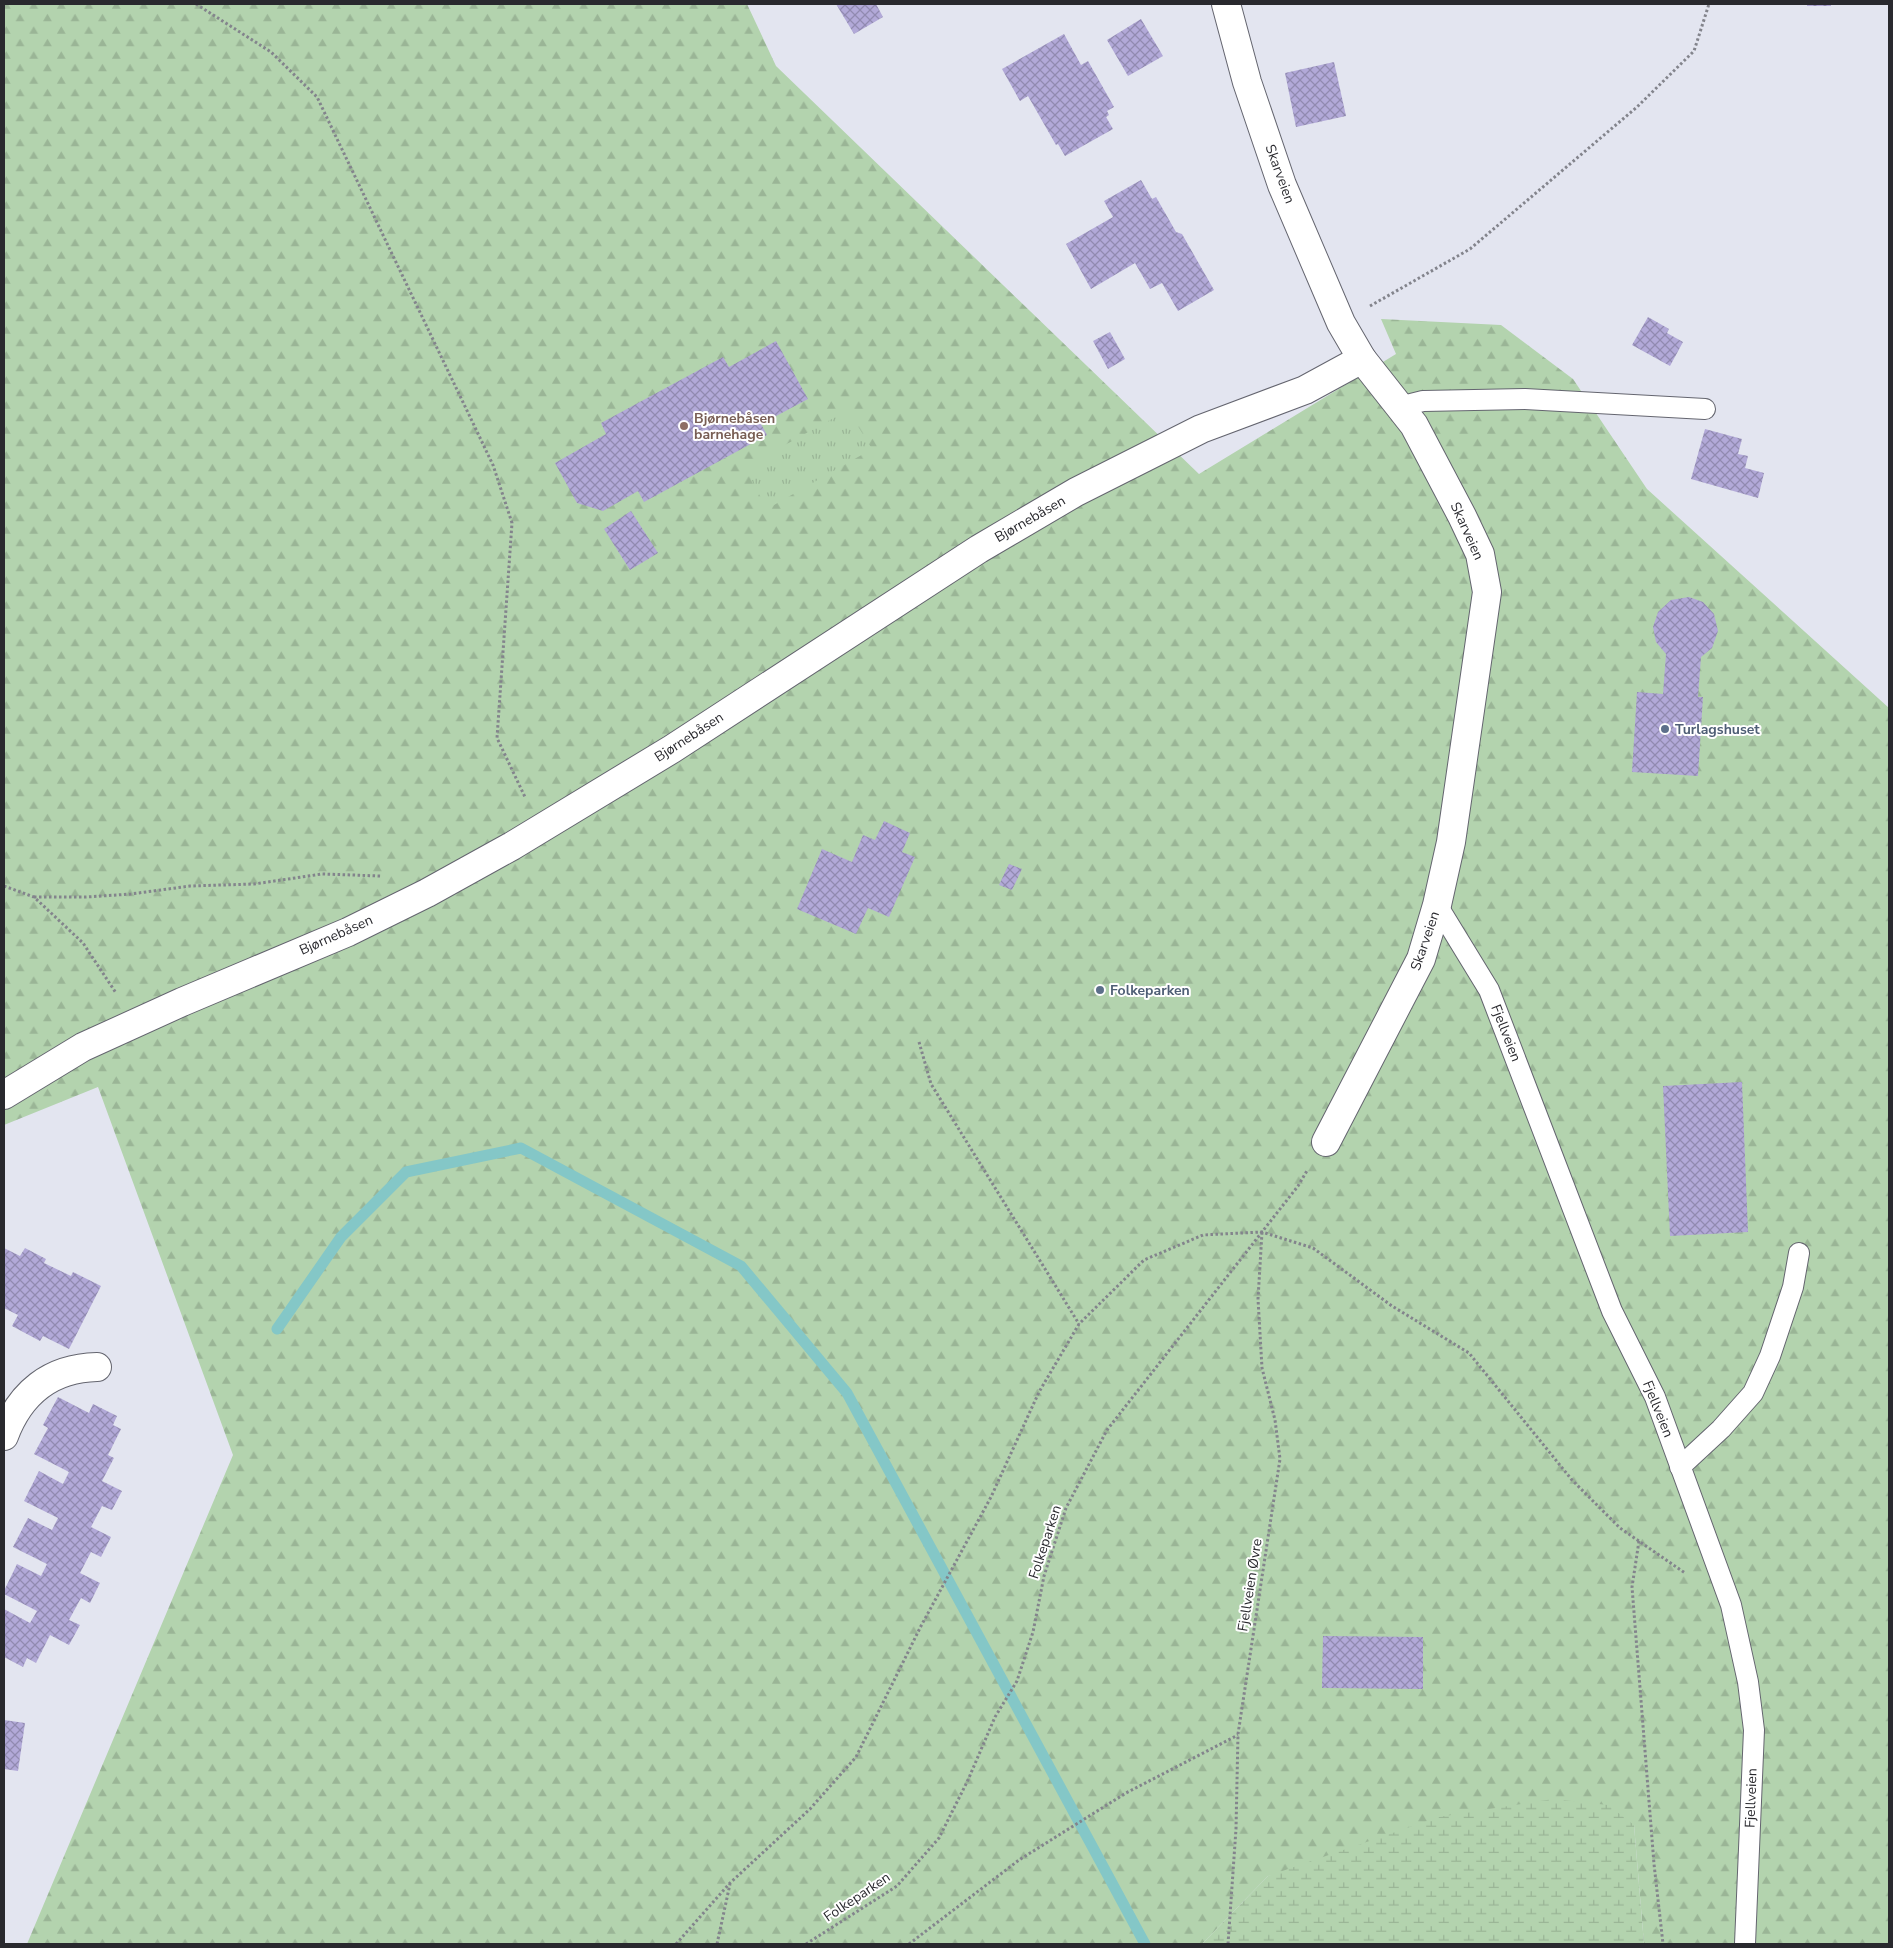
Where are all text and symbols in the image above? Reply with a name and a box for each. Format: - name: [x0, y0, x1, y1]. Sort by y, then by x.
- street label: Skarveien: [1261, 142, 1299, 206]
- place label: Bjørnebåsen barnehage: [694, 409, 775, 444]
- marker: Bjørnebåsen barnehage: [678, 420, 690, 432]
- street label: Bjørnebåsen: [991, 491, 1069, 547]
- street label: Skarveien: [1446, 499, 1488, 563]
- street label: Bjørnebåsen: [651, 708, 727, 766]
- place label: Turlagshuset: [1675, 720, 1760, 739]
- marker: Turlagshuset: [1659, 723, 1671, 735]
- street label: Skarveien: [1406, 909, 1444, 973]
- street label: Bjørnebåsen: [296, 910, 376, 960]
- place label: Folkeparken: [1110, 981, 1190, 1000]
- marker: Folkeparken: [1094, 984, 1106, 996]
- street label: Fjellveien: [1486, 1002, 1526, 1064]
- street label: Fjellveien: [1638, 1378, 1678, 1440]
- street label: Folkeparken: [1024, 1503, 1066, 1581]
- street label: Fjellveien Øvre: [1233, 1537, 1267, 1633]
- street label: Fjellveien: [1740, 1768, 1762, 1828]
- street label: Folkeparken: [820, 1868, 894, 1926]

